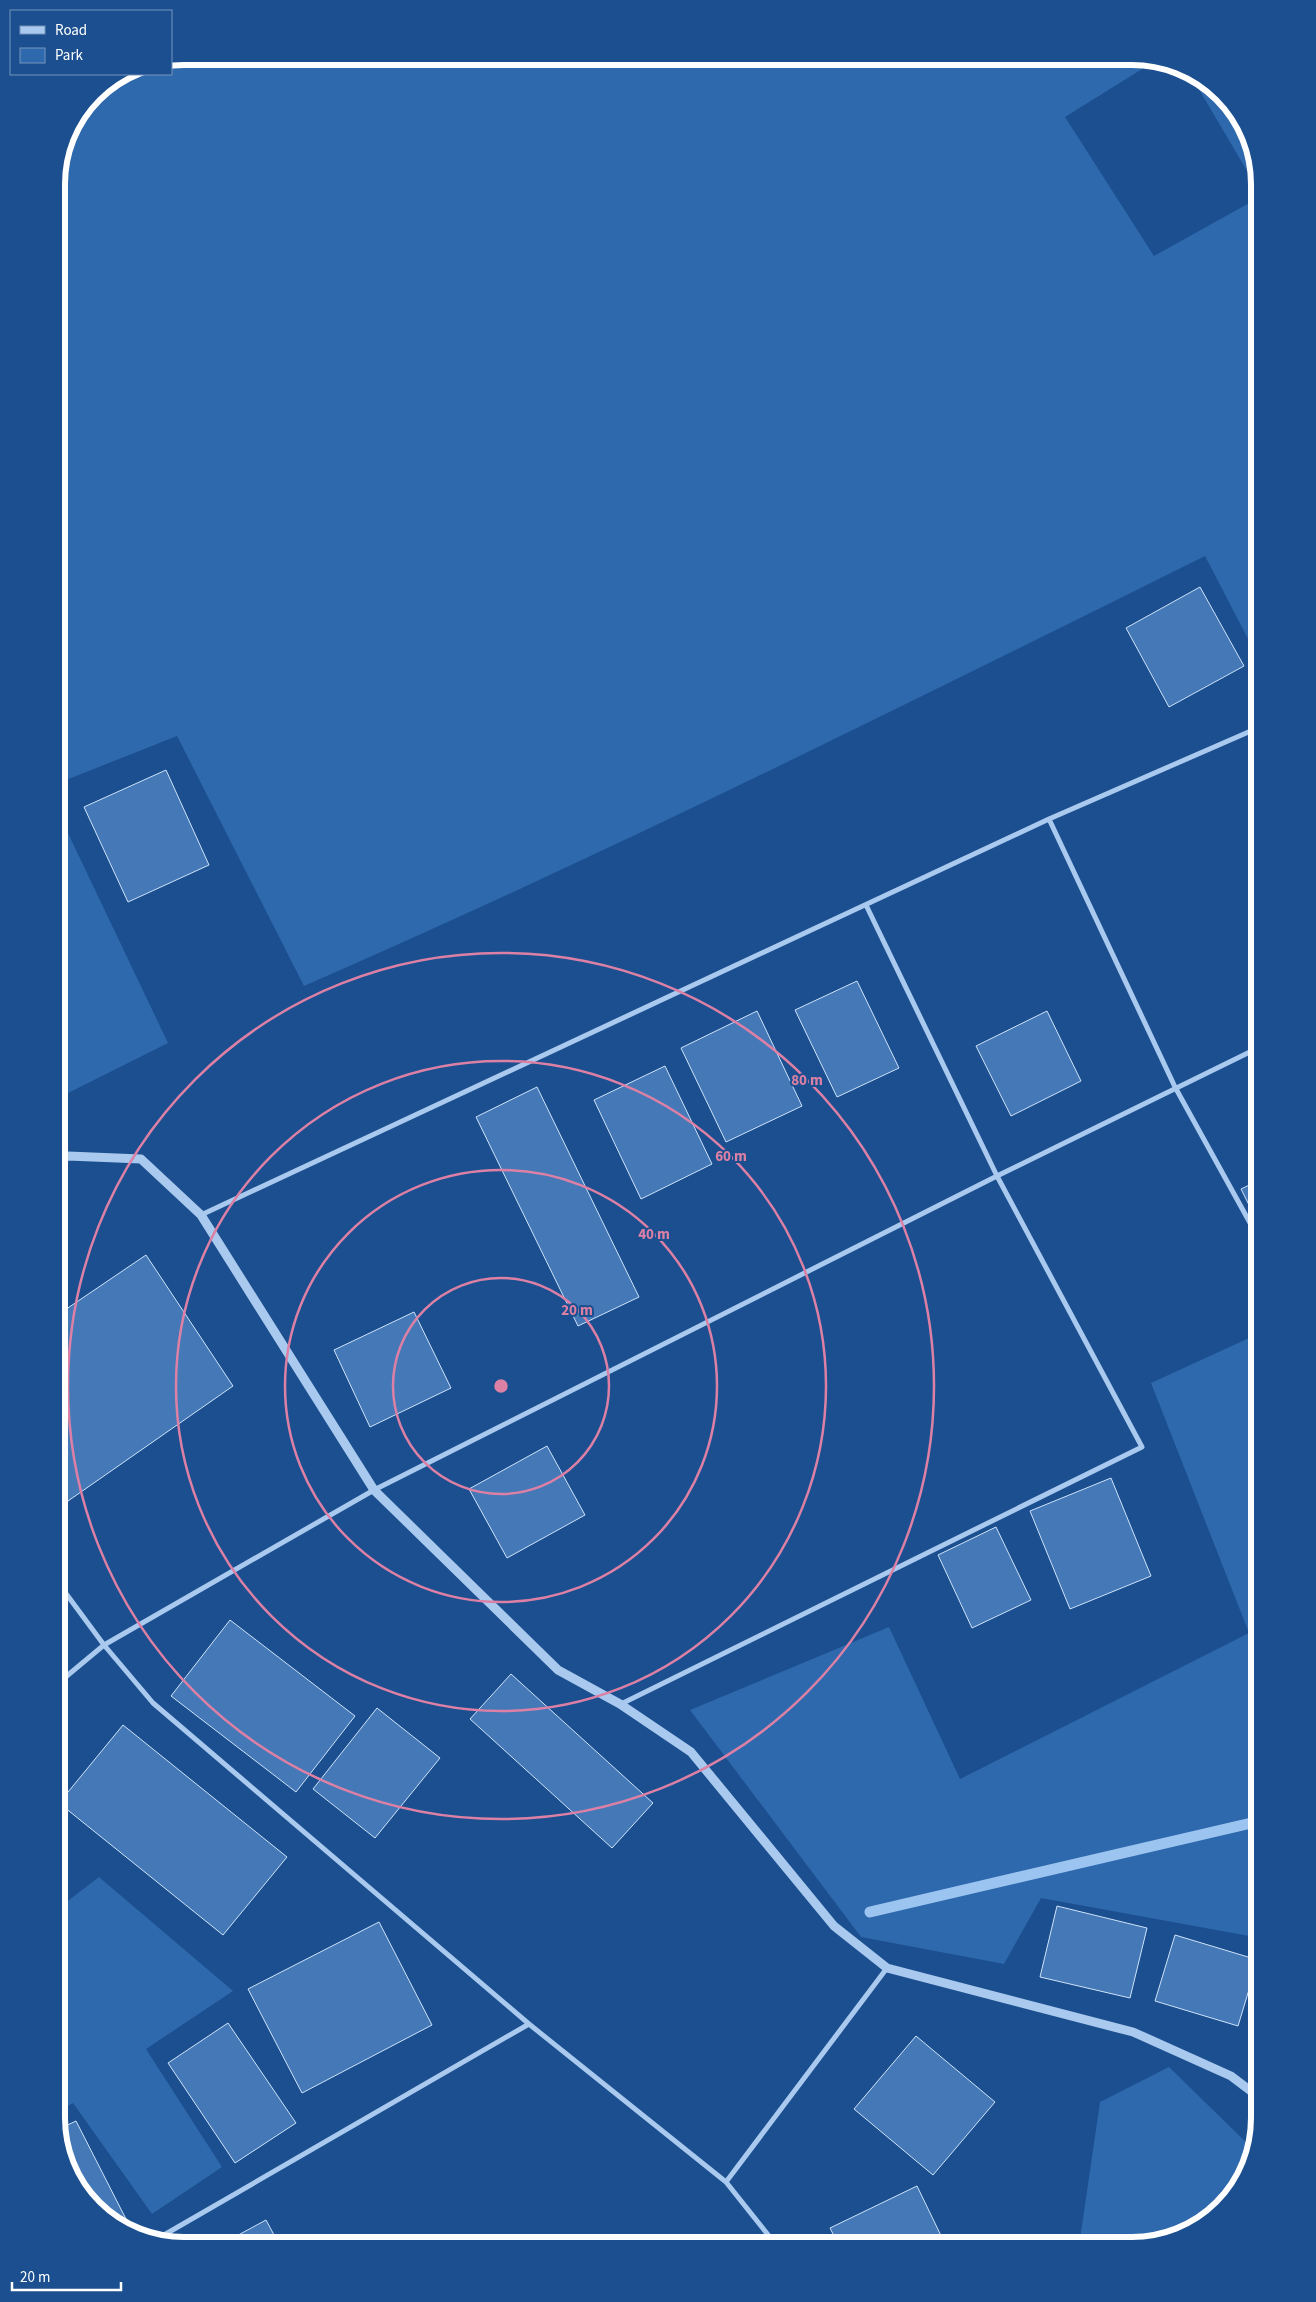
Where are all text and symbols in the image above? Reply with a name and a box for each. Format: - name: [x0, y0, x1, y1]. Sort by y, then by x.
- legend: [10, 10, 172, 75]
- text: Road: [55, 20, 87, 41]
- text: Park: [55, 45, 84, 66]
- text: 80 m: [791, 1070, 823, 1091]
- text: 60 m: [715, 1146, 747, 1167]
- text: 40 m: [638, 1224, 670, 1245]
- text: 20 m: [561, 1300, 593, 1321]
- centre of rings: [492, 1377, 510, 1395]
- scale bar: [12, 2260, 121, 2292]
- text: 20 m: [20, 2267, 50, 2288]

